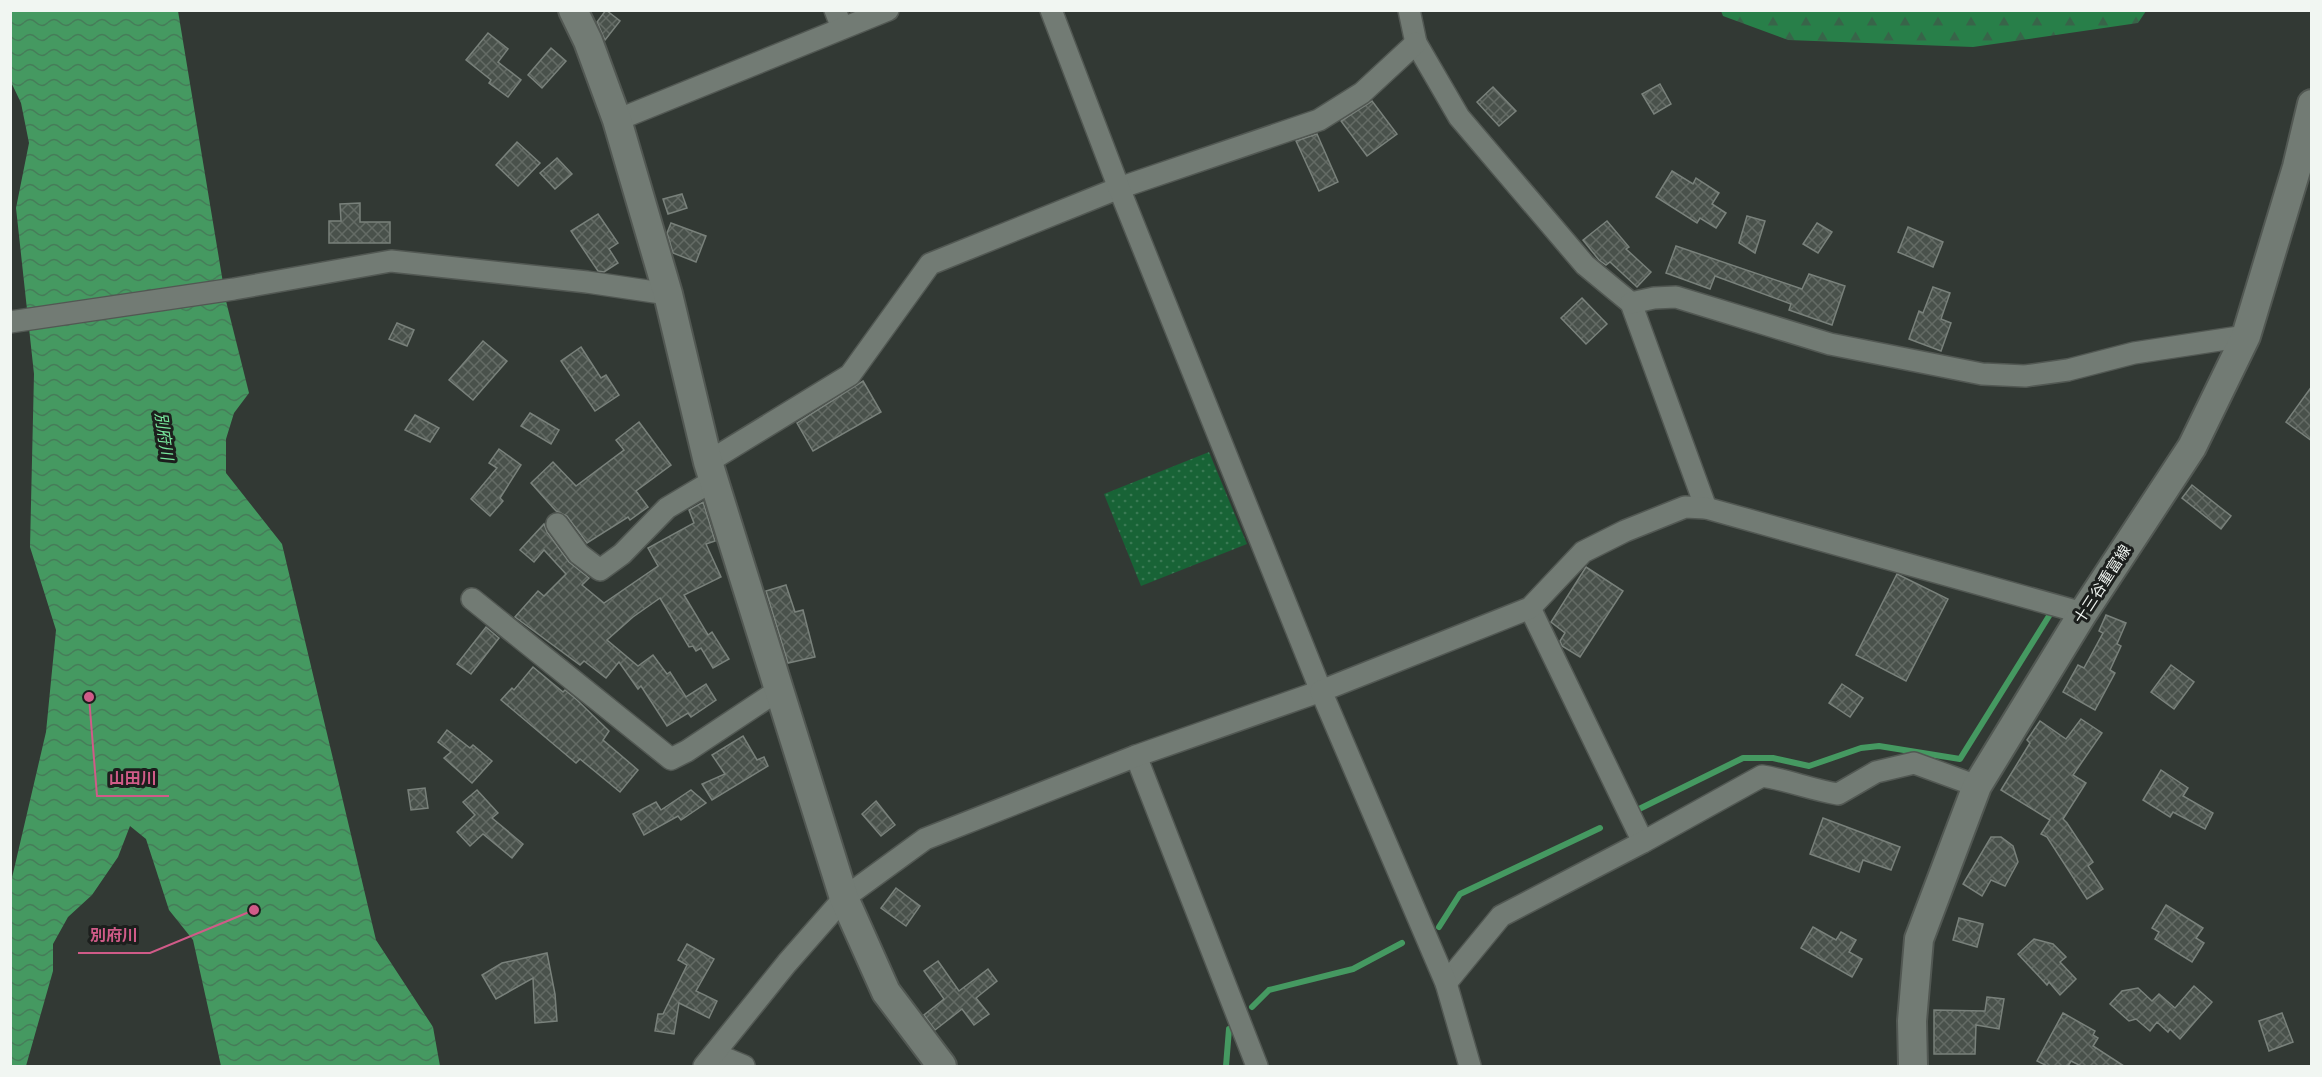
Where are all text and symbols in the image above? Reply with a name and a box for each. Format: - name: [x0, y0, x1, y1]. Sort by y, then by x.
- water label: 別府川: [151, 411, 177, 463]
- street label: 十三谷重富線: [2070, 541, 2134, 627]
- callout: 山田川: [97, 762, 169, 796]
- text: 山田川: [109, 769, 157, 788]
- callout: 別府川: [78, 919, 150, 953]
- text: 別府川: [90, 926, 138, 945]

